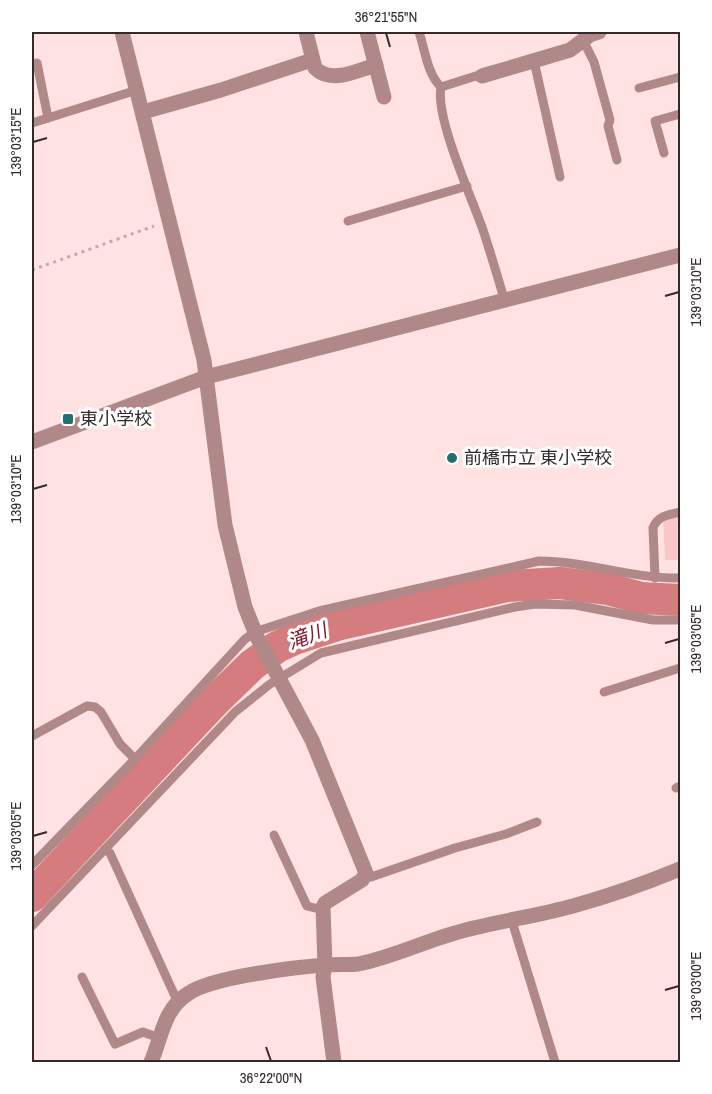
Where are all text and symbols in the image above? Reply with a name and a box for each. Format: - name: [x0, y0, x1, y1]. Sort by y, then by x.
- text: 36°21'55"N: [355, 6, 417, 27]
- text: 139°03'15"E: [5, 108, 26, 176]
- text: 139°03'10"E: [685, 258, 706, 326]
- place label: 東小学校: [80, 406, 152, 431]
- marker: 東小学校: [61, 412, 75, 426]
- place label: 前橋市立 東小学校: [464, 445, 612, 470]
- marker: 前橋市立 東小学校: [445, 451, 459, 465]
- text: 139°03'10"E: [5, 455, 26, 523]
- text: 139°03'05"E: [685, 605, 706, 673]
- water label: 滝川: [283, 615, 332, 655]
- text: 139°03'05"E: [5, 802, 26, 870]
- text: 139°03'00"E: [685, 952, 706, 1020]
- text: 36°22'00"N: [240, 1067, 302, 1088]

